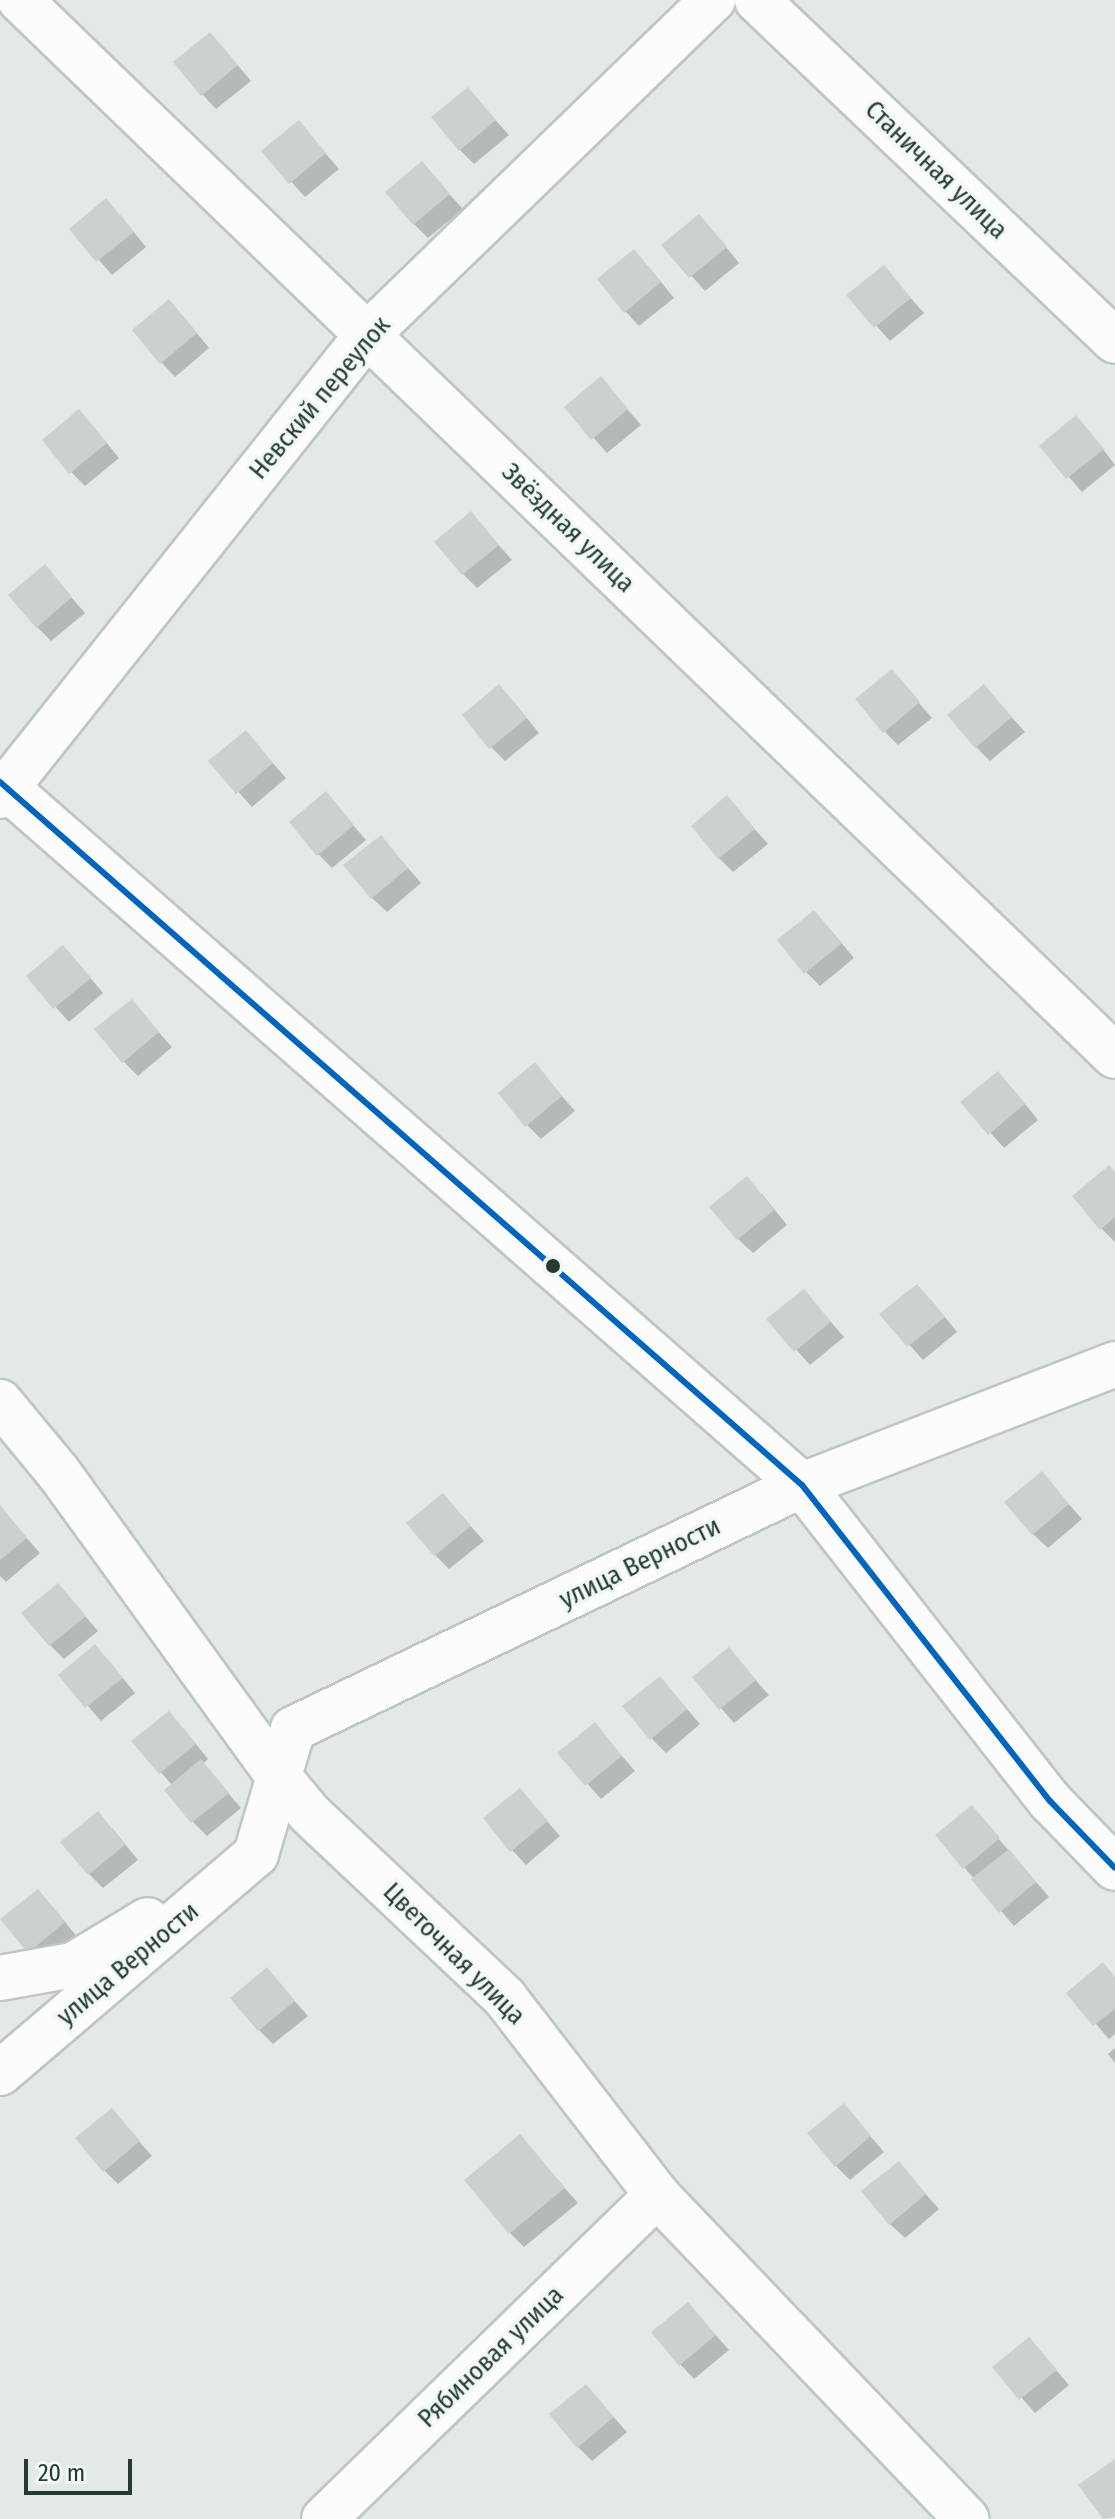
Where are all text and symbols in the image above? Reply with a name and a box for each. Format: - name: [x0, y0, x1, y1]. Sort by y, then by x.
- street label: Станичная улица: [858, 94, 1014, 246]
- street label: Невский переулок: [243, 310, 397, 486]
- street label: Звёздная улица: [495, 457, 641, 599]
- unlabelled marker: [545, 1258, 561, 1274]
- street label: улица Верности: [554, 1511, 726, 1615]
- street label: Цветочная улица: [376, 1876, 532, 2032]
- street label: улица Верности: [51, 1896, 205, 2032]
- street label: Рябиновая улица: [412, 2280, 570, 2434]
- scale bar: [28, 2443, 136, 2493]
- text: 20 m: [38, 2459, 85, 2487]

